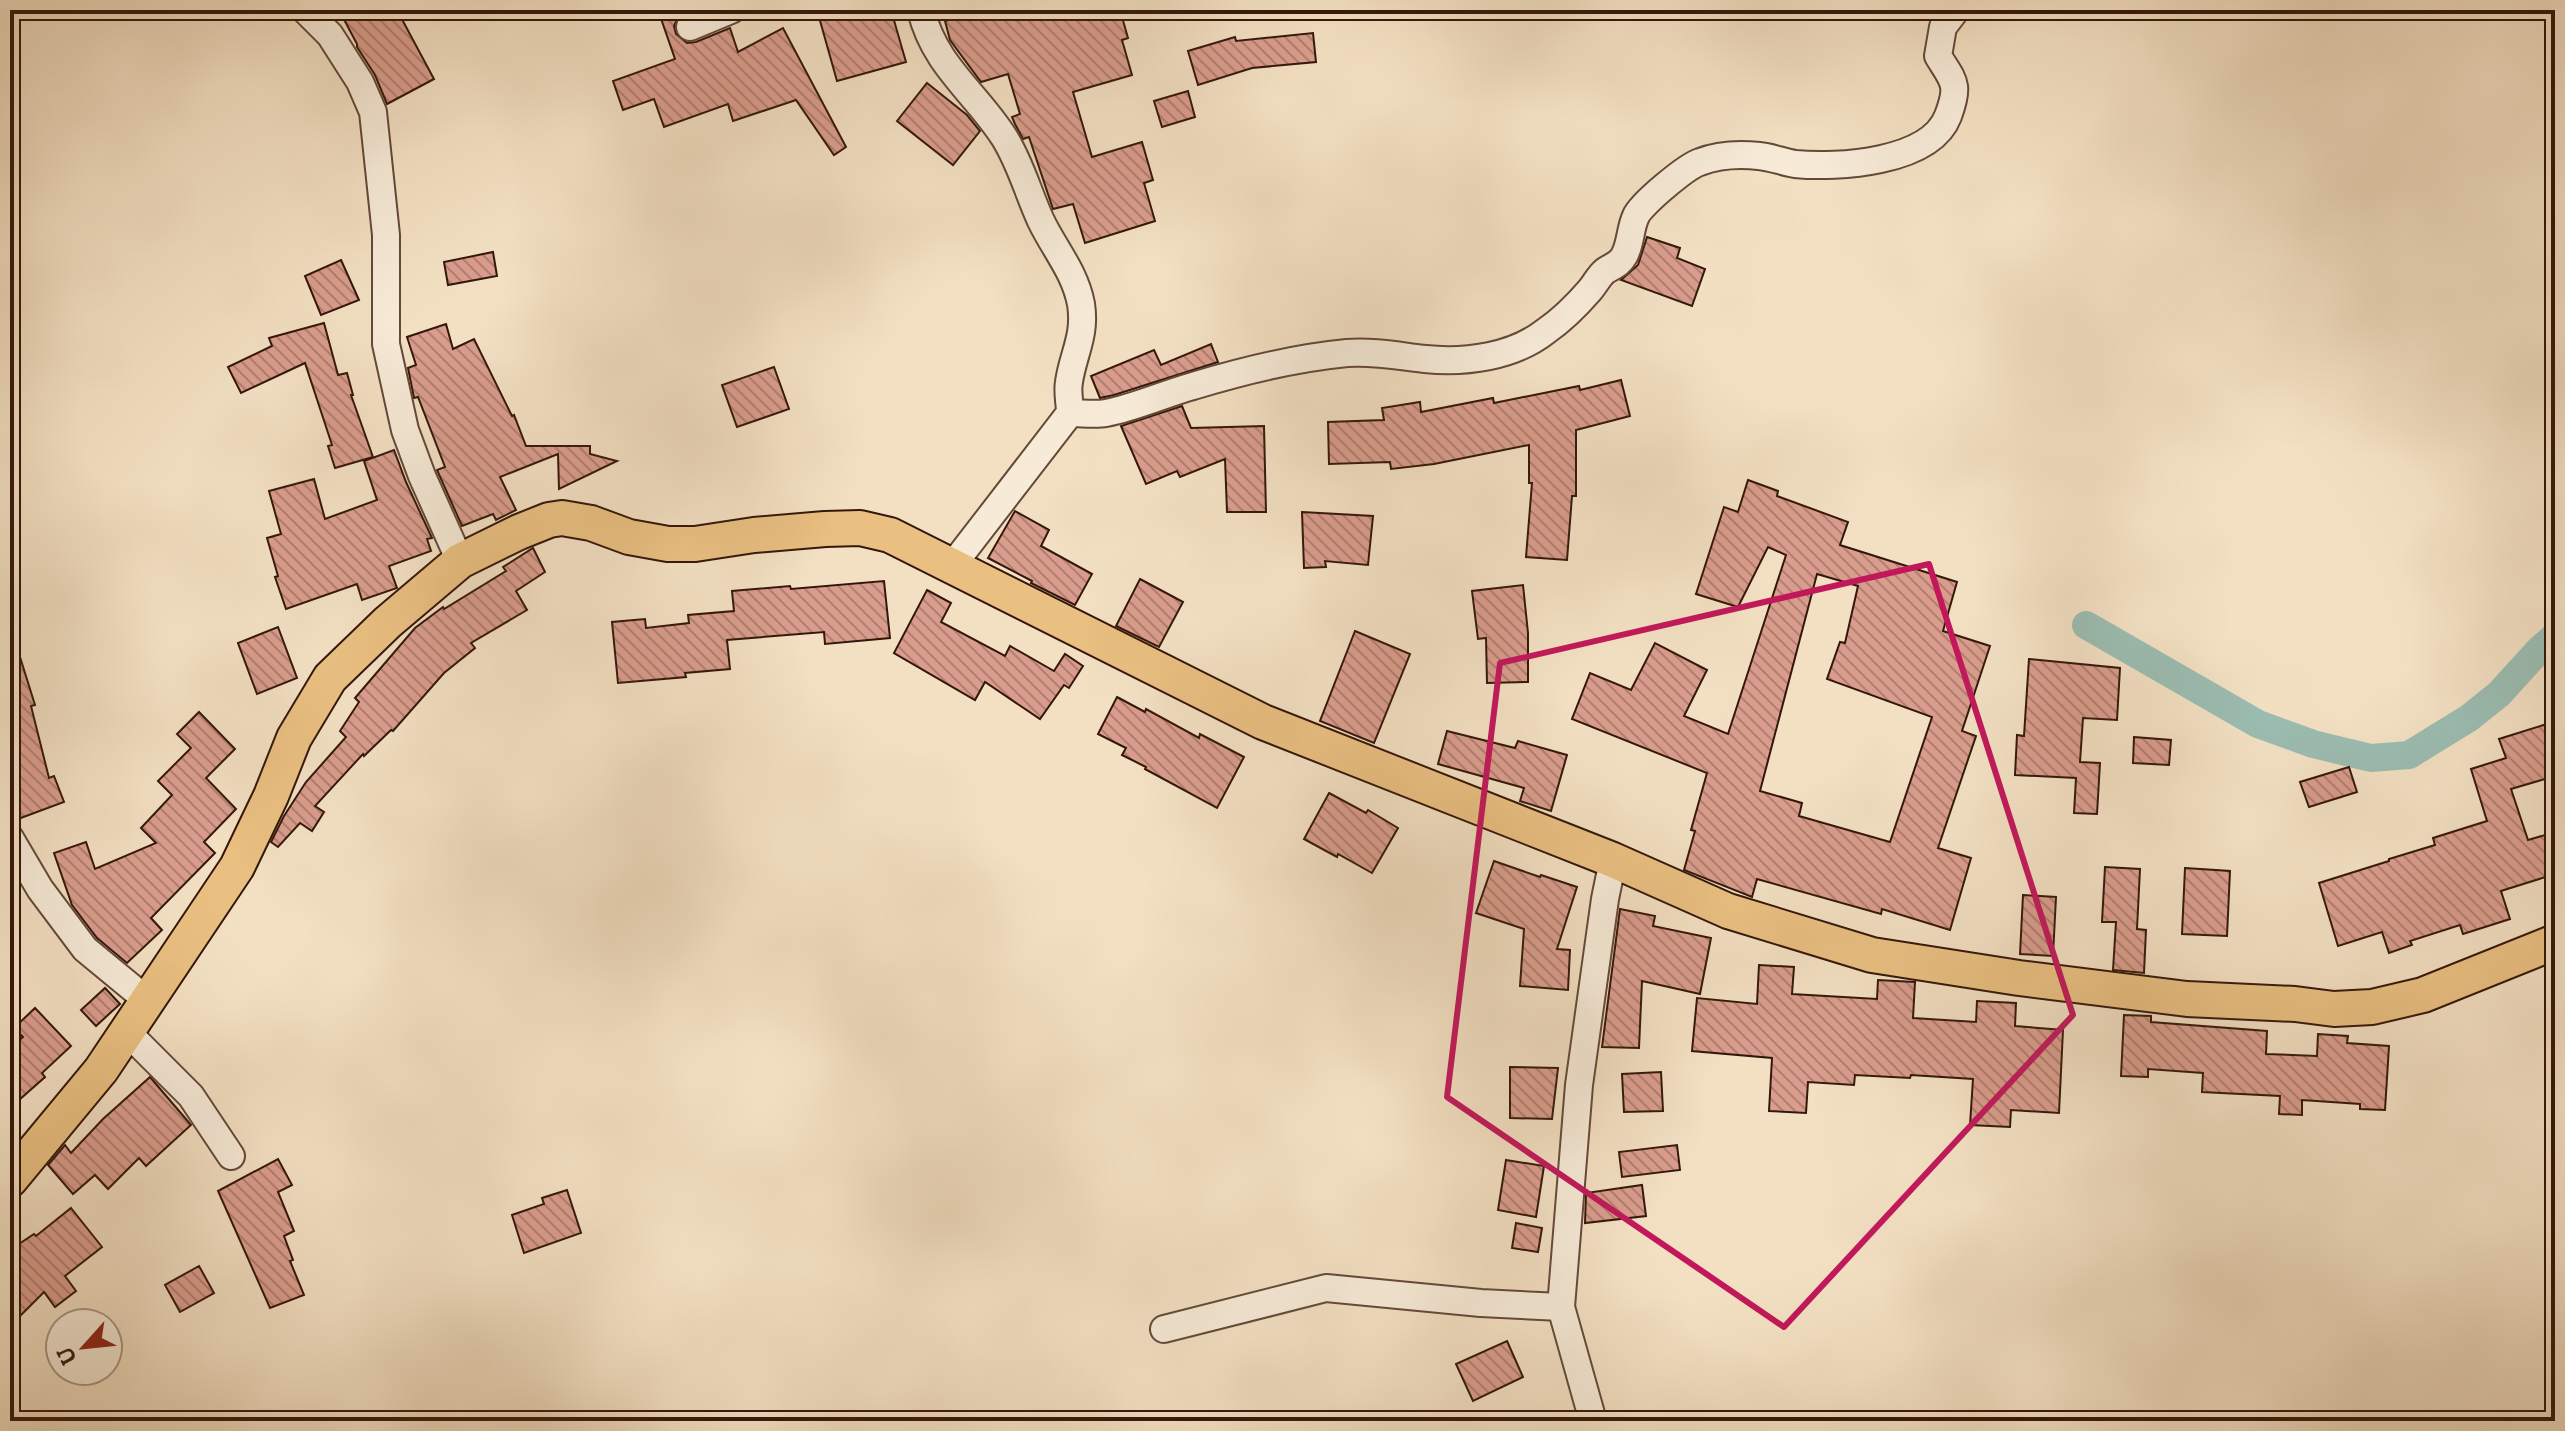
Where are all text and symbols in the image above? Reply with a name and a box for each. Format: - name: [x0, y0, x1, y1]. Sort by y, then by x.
- north arrow: [44, 1307, 124, 1387]
- text: U: [52, 1342, 83, 1369]

